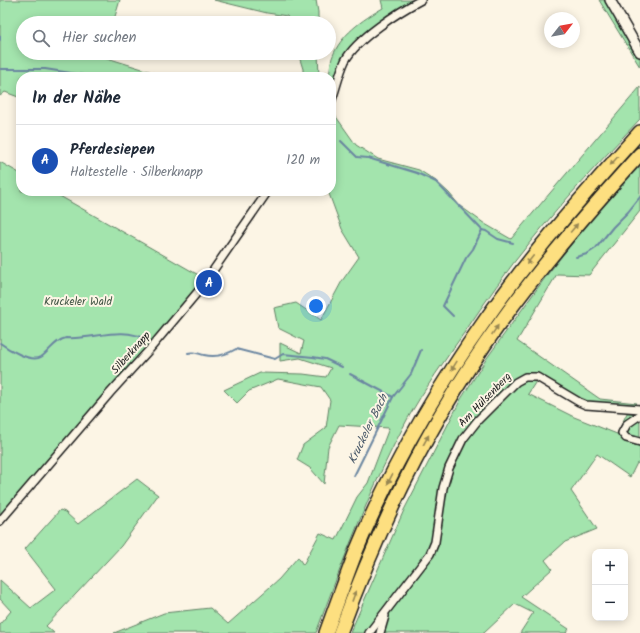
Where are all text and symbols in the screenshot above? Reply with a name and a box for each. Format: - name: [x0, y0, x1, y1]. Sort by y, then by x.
- north arrow: [544, 12, 580, 48]
- search box: [16, 16, 336, 60]
- text: Hier suchen: [62, 26, 136, 50]
- icon: search: [30, 27, 52, 49]
- text: In der Nähe: [32, 85, 121, 112]
- text: Pferdesiepen: [70, 138, 155, 162]
- text: A: [41, 150, 49, 171]
- text: 120 m: [286, 150, 320, 171]
- one-way arrow: [609, 156, 619, 166]
- text: Haltestelle · Silberknapp: [70, 162, 203, 183]
- one-way arrow: [570, 222, 579, 233]
- one-way arrow: [526, 255, 534, 266]
- pin: A: [196, 268, 222, 298]
- park label: Kruckeler Wald: [44, 293, 113, 311]
- your location: [306, 296, 326, 316]
- one-way arrow: [491, 324, 498, 336]
- street label: Silberknapp: [107, 327, 156, 378]
- one-way arrow: [451, 360, 458, 372]
- street label: Am Hülsenberg: [454, 368, 516, 432]
- water label: Kruckeler Bach: [343, 390, 394, 467]
- one-way arrow: [422, 435, 429, 446]
- one-way arrow: [387, 473, 393, 485]
- map controls: [592, 549, 628, 621]
- button: +: [592, 549, 628, 585]
- button: −: [592, 585, 628, 621]
- one-way arrow: [351, 590, 357, 602]

